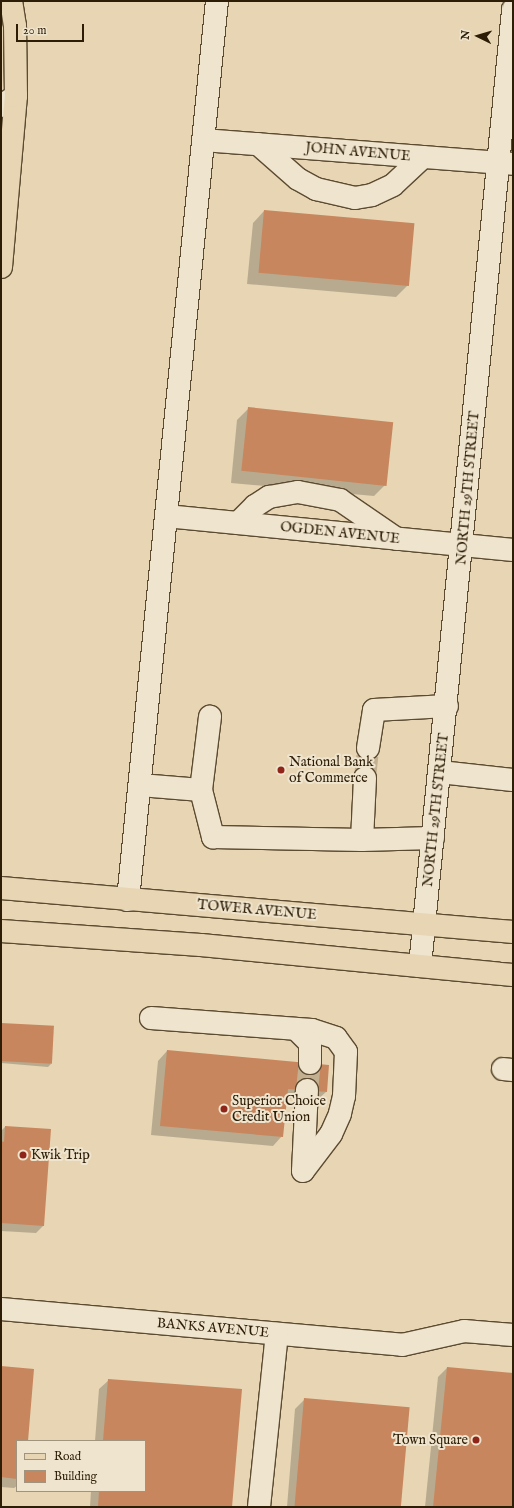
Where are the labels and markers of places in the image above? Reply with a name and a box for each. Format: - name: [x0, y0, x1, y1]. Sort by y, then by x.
- place label: National Bank of Commerce: [289, 754, 373, 786]
- marker: National Bank of Commerce: [276, 765, 286, 775]
- place label: Superior Choice Credit Union: [232, 1093, 326, 1126]
- marker: Superior Choice Credit Union: [219, 1104, 229, 1114]
- place label: Kwik Trip: [31, 1147, 90, 1163]
- marker: Kwik Trip: [18, 1150, 28, 1160]
- place label: Town Square: [393, 1432, 468, 1448]
- marker: Town Square: [471, 1435, 481, 1445]

